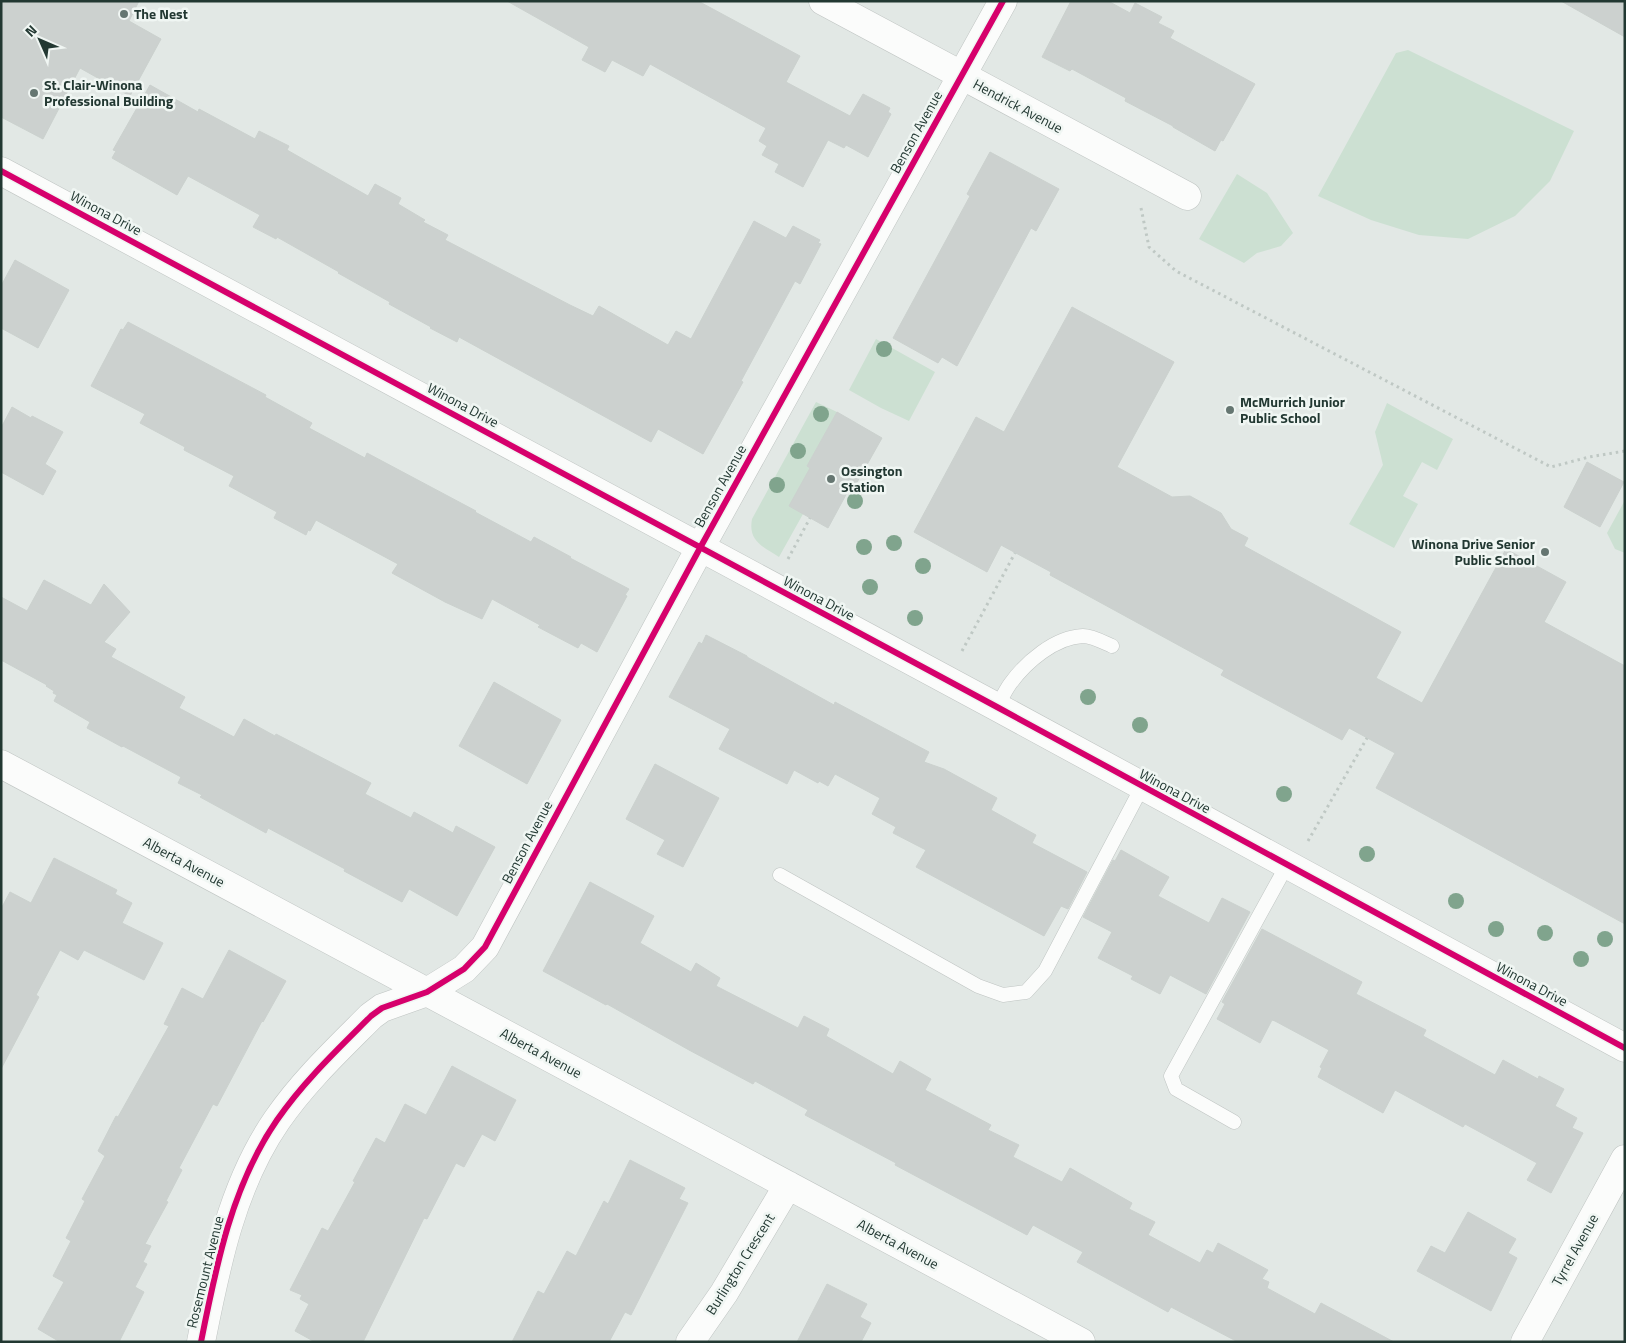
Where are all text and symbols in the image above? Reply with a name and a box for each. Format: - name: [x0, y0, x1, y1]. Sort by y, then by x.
- place label: The Nest: [134, 3, 188, 24]
- marker: The Nest: [118, 8, 130, 20]
- north arrow: [15, 15, 65, 65]
- text: N: [20, 20, 41, 41]
- street label: Hendrick Avenue: [970, 73, 1067, 138]
- place label: St. Clair-Winona Professional Building: [44, 74, 174, 111]
- marker: St. Clair-Winona Professional Building: [28, 87, 40, 99]
- street label: Benson Avenue: [884, 87, 947, 177]
- street label: Winona Drive: [67, 185, 146, 240]
- street label: Winona Drive: [424, 377, 503, 432]
- place label: McMurrich Junior Public School: [1240, 391, 1345, 428]
- marker: McMurrich Junior Public School: [1224, 404, 1236, 416]
- street label: Benson Avenue: [688, 441, 751, 531]
- place label: Ossington Station: [841, 460, 902, 497]
- marker: Ossington Station: [825, 473, 837, 485]
- place label: Winona Drive Senior Public School: [1412, 533, 1535, 570]
- marker: Winona Drive Senior Public School: [1539, 546, 1551, 558]
- street label: Winona Drive: [780, 570, 859, 625]
- street label: Winona Drive: [1136, 763, 1215, 818]
- street label: Benson Avenue: [496, 796, 557, 887]
- street label: Alberta Avenue: [140, 831, 229, 892]
- street label: Winona Drive: [1493, 956, 1572, 1011]
- street label: Alberta Avenue: [497, 1022, 586, 1083]
- street label: Burlington Crescent: [700, 1209, 779, 1319]
- street label: Tyrrel Avenue: [1546, 1210, 1603, 1290]
- street label: Rosemount Avenue: [180, 1213, 229, 1330]
- street label: Alberta Avenue: [854, 1213, 943, 1274]

